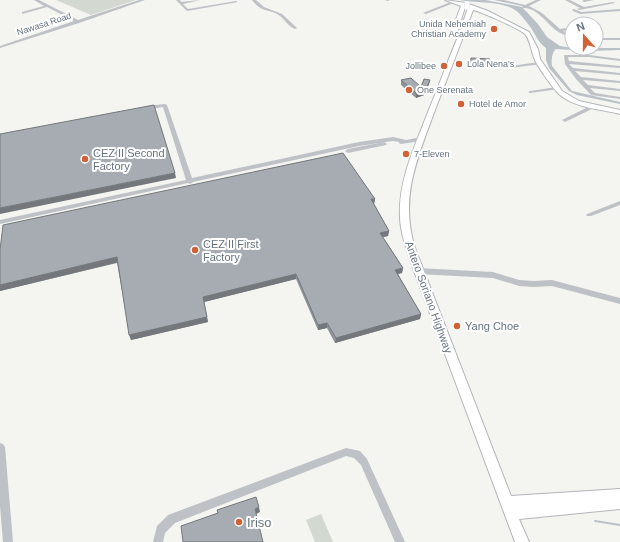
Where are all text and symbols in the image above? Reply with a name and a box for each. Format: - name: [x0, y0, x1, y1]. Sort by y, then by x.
- street label: Nawasa Road: [16, 11, 72, 37]
- north arrow: [564, 16, 604, 56]
- place label: Unida Nehemiah Christian Academy: [411, 19, 486, 39]
- text: N: [575, 20, 586, 34]
- marker: Unida Nehemiah Christian Academy: [489, 24, 499, 34]
- marker: Lola Nena's: [454, 59, 464, 69]
- place label: Lola Nena's: [467, 59, 515, 69]
- place label: Jollibee: [405, 61, 436, 71]
- marker: Jollibee: [439, 61, 449, 71]
- marker: One Serenata: [404, 85, 414, 95]
- place label: One Serenata: [417, 85, 473, 95]
- marker: Hotel de Amor: [456, 99, 466, 109]
- place label: Hotel de Amor: [469, 99, 526, 109]
- place label: CEZ II Second Factory: [93, 147, 165, 172]
- marker: 7-Eleven: [401, 149, 411, 159]
- place label: 7-Eleven: [414, 149, 450, 159]
- marker: CEZ II Second Factory: [80, 154, 90, 164]
- place label: CEZ II First Factory: [203, 238, 259, 263]
- street label: Antero Soriano Highway: [403, 239, 455, 355]
- marker: CEZ II First Factory: [190, 245, 200, 255]
- place label: Yang Choe: [465, 320, 519, 332]
- marker: Yang Choe: [452, 321, 462, 331]
- place label: Iriso: [247, 515, 272, 530]
- marker: Iriso: [234, 517, 244, 527]

